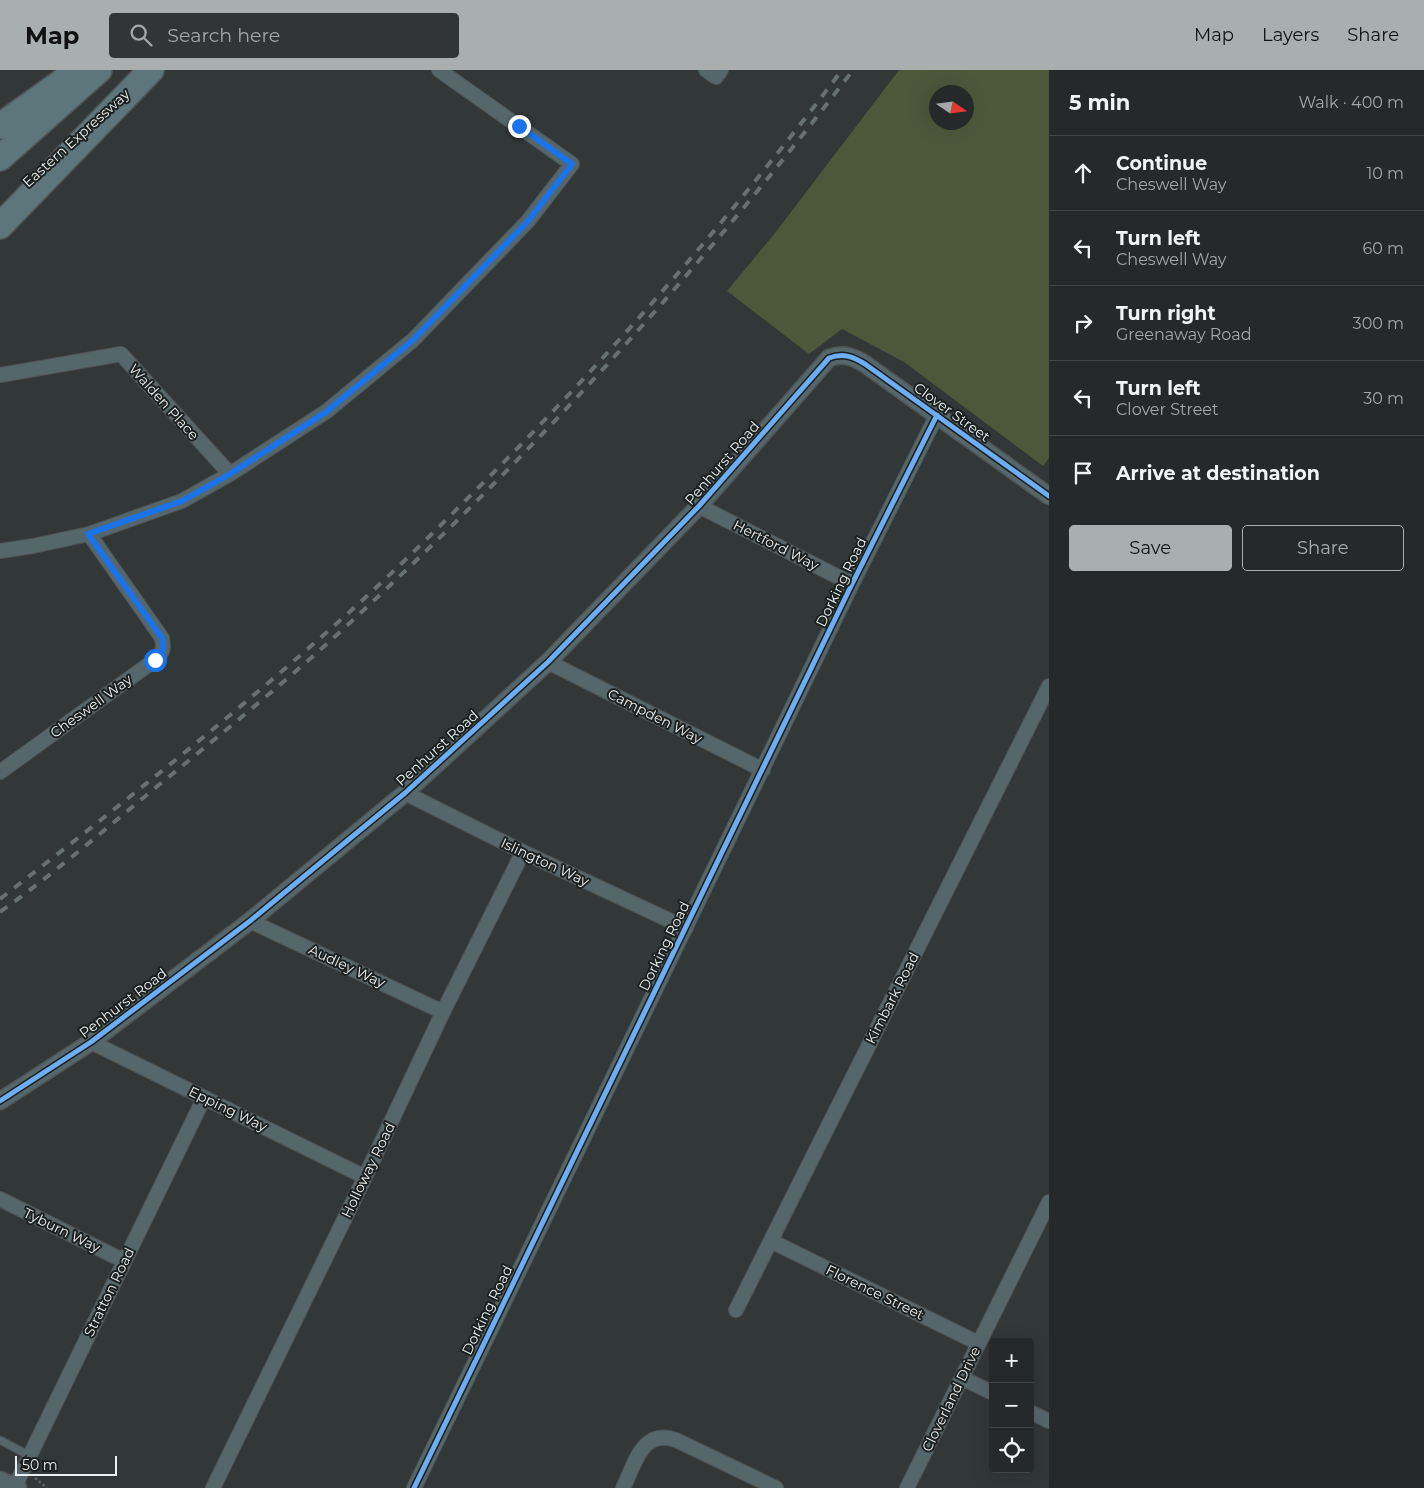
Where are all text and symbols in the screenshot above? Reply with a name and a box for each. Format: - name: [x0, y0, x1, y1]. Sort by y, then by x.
- search box: [109, 13, 459, 58]
- text: Map: [25, 21, 79, 50]
- icon: search: [127, 21, 155, 49]
- text: Search here: [167, 24, 280, 47]
- text: Map: [1194, 24, 1234, 46]
- text: Layers: [1262, 24, 1319, 46]
- text: Share: [1347, 24, 1399, 46]
- street label: Eastern Expressway: [19, 85, 134, 191]
- north arrow: [929, 85, 974, 130]
- text: 5 min: [1069, 90, 1130, 115]
- text: Walk · 400 m: [1298, 93, 1404, 112]
- route end: [508, 115, 531, 138]
- text: Continue: [1116, 152, 1207, 175]
- icon: ahead: [1069, 159, 1097, 187]
- text: 10 m: [1366, 164, 1404, 183]
- text: Cheswell Way: [1116, 175, 1226, 194]
- text: Turn left: [1116, 227, 1201, 250]
- icon: left: [1069, 234, 1097, 262]
- text: 60 m: [1362, 239, 1404, 258]
- text: Cheswell Way: [1116, 250, 1226, 269]
- text: Turn right: [1116, 302, 1216, 325]
- icon: right: [1069, 309, 1097, 337]
- text: 300 m: [1353, 314, 1404, 333]
- text: Greenaway Road: [1116, 325, 1252, 344]
- street label: Walden Place: [125, 360, 203, 444]
- text: Turn left: [1116, 377, 1201, 400]
- street label: Clover Street: [910, 378, 994, 446]
- icon: left: [1069, 384, 1097, 412]
- text: 30 m: [1363, 389, 1404, 408]
- text: Clover Street: [1116, 400, 1219, 419]
- street label: Penhurst Road: [681, 417, 763, 509]
- icon: arrive: [1069, 459, 1097, 487]
- text: Arrive at destination: [1116, 462, 1320, 485]
- street label: Hertford Way: [730, 516, 822, 574]
- button: Save: [1069, 525, 1232, 571]
- button: Share: [1242, 525, 1404, 571]
- street label: Dorking Road: [812, 534, 870, 630]
- route start: [144, 649, 167, 672]
- street label: Cheswell Way: [47, 670, 136, 742]
- street label: Campden Way: [605, 684, 706, 748]
- street label: Penhurst Road: [392, 706, 482, 790]
- street label: Islington Way: [498, 834, 592, 890]
- street label: Dorking Road: [635, 898, 693, 994]
- street label: Audley Way: [306, 940, 389, 992]
- street label: Kimbark Road: [861, 949, 923, 1047]
- street label: Penhurst Road: [76, 964, 170, 1042]
- street label: Epping Way: [186, 1082, 271, 1136]
- street label: Holloway Road: [337, 1119, 399, 1221]
- street label: Tyburn Way: [21, 1204, 104, 1257]
- street label: Stratton Road: [80, 1244, 138, 1340]
- street label: Florence Street: [823, 1260, 927, 1324]
- street label: Dorking Road: [458, 1262, 516, 1358]
- map controls: [989, 1338, 1034, 1473]
- button: +: [989, 1338, 1034, 1383]
- street label: Cloverland Drive: [918, 1343, 984, 1455]
- button: −: [989, 1383, 1034, 1428]
- button: locate: [989, 1428, 1034, 1473]
- scale bar: [15, 1453, 118, 1476]
- text: 50 m: [22, 1456, 58, 1474]

